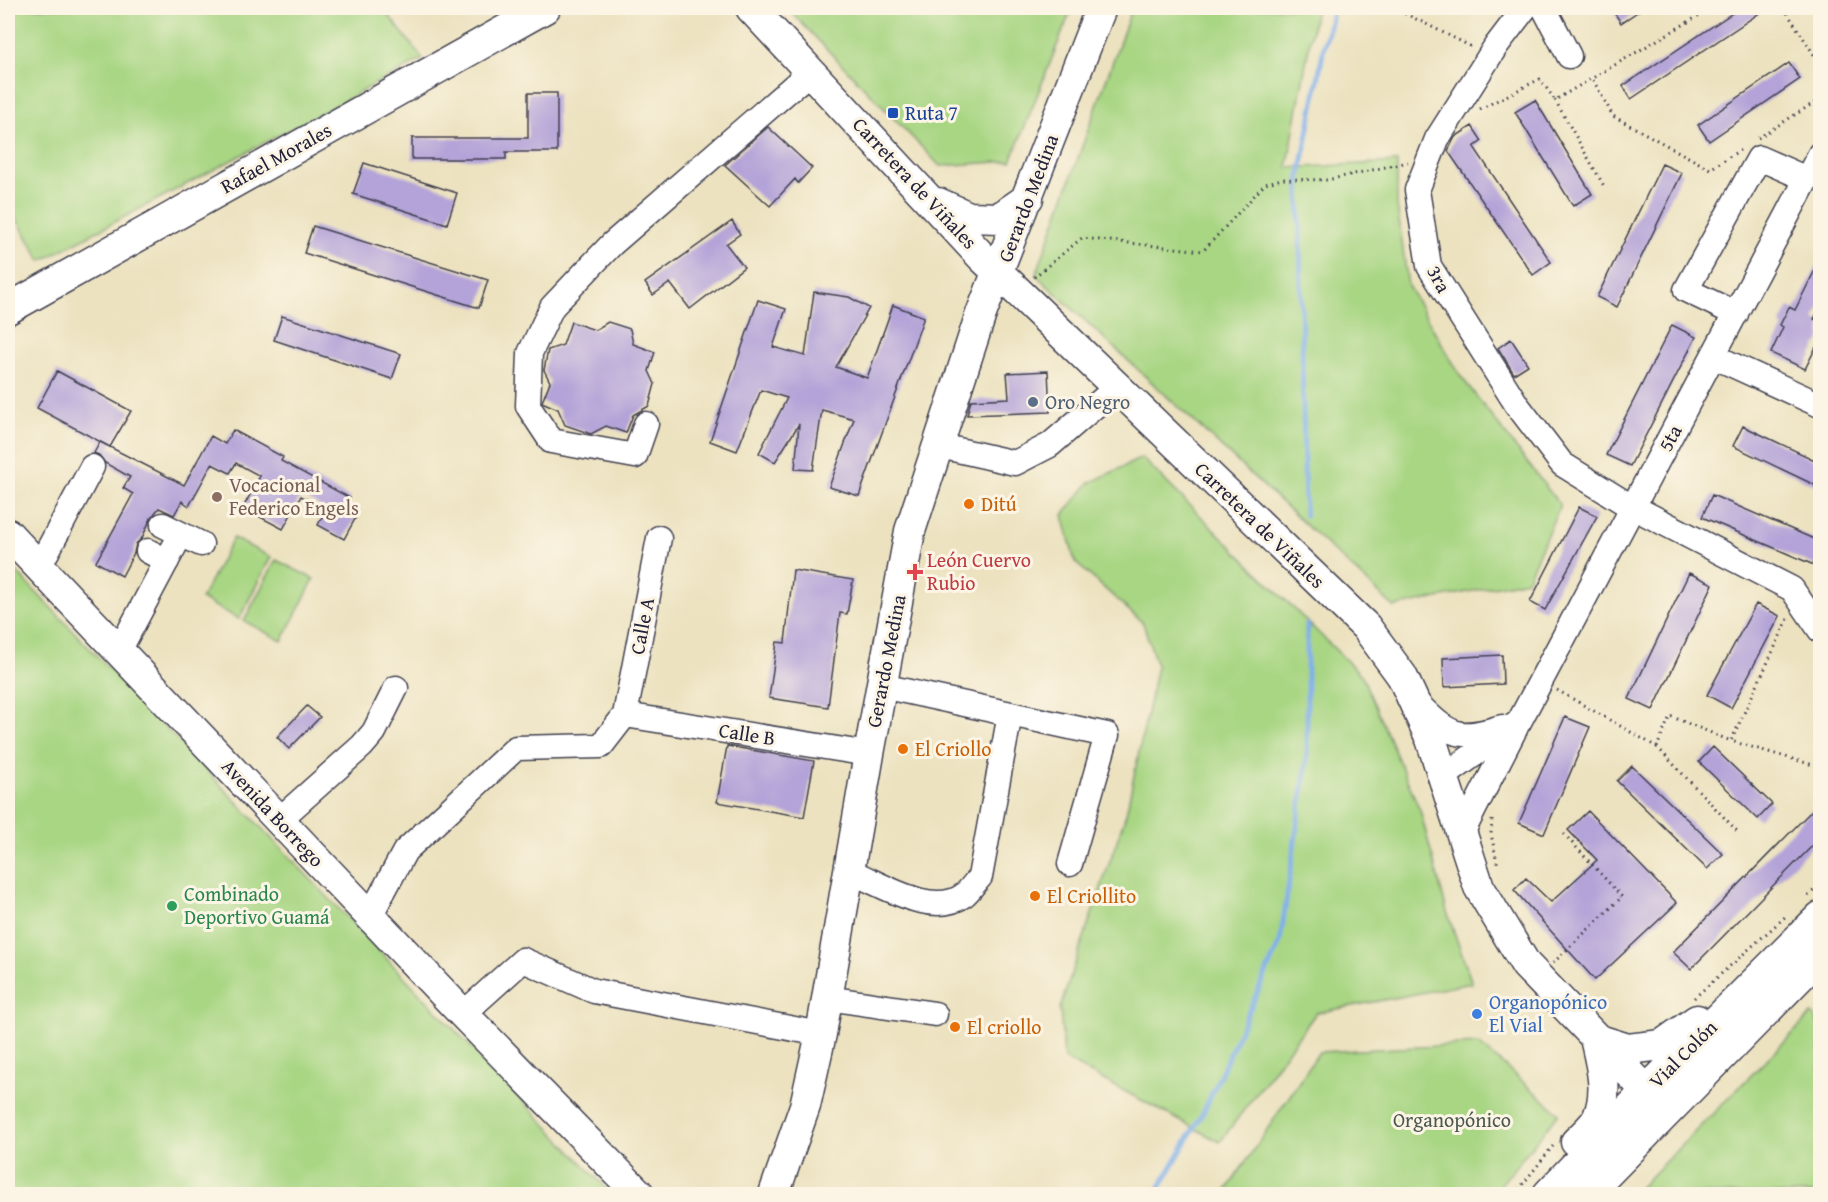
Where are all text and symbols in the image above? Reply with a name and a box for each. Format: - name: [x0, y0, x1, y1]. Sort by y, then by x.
- place label: Ruta 7: [905, 98, 958, 127]
- marker: Ruta 7: [886, 106, 900, 120]
- street label: Carretera de Viñales: [846, 110, 984, 255]
- street label: Rafael Morales: [215, 115, 337, 200]
- street label: Gerardo Medina: [990, 129, 1065, 266]
- street label: 3ra: [1420, 260, 1459, 298]
- place label: Oro Negro: [1045, 387, 1130, 416]
- marker: Oro Negro: [1026, 395, 1040, 409]
- street label: 5ta: [1651, 419, 1689, 456]
- street label: Carretera de Viñales: [1189, 455, 1332, 595]
- place label: Vocacional Federico Engels: [229, 470, 359, 522]
- place label: Ditú: [981, 489, 1017, 518]
- marker: Vocacional Federico Engels: [210, 490, 224, 504]
- marker: Ditú: [962, 497, 976, 511]
- place label: León Cuervo Rubio: [927, 545, 1031, 597]
- marker: León Cuervo Rubio: [908, 565, 922, 579]
- street label: Gerardo Medina: [858, 591, 913, 730]
- street label: Calle A: [622, 595, 661, 657]
- street label: Calle B: [717, 715, 777, 752]
- place label: El Criollo: [915, 734, 992, 763]
- marker: El Criollo: [896, 742, 910, 756]
- street label: Avenida Borrego: [215, 752, 331, 873]
- place label: Combinado Deportivo Guamá: [184, 879, 330, 931]
- place label: El Criollito: [1047, 881, 1136, 910]
- marker: El Criollito: [1028, 889, 1042, 903]
- marker: Combinado Deportivo Guamá: [165, 899, 179, 913]
- place label: Organopónico El Vial: [1489, 987, 1607, 1039]
- marker: Organopónico El Vial: [1470, 1007, 1484, 1021]
- place label: El criollo: [967, 1012, 1042, 1041]
- street label: Vial Colón: [1642, 1013, 1723, 1094]
- marker: El criollo: [948, 1020, 962, 1034]
- park label: Organopónico: [1393, 1105, 1511, 1134]

